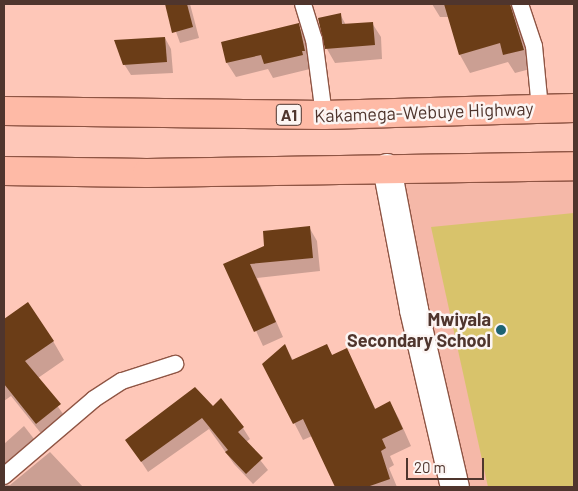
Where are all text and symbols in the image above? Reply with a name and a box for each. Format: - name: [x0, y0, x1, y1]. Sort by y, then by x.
- street label: Kakamega-Webuye Highway: [314, 97, 534, 127]
- road number: A1: [275, 102, 303, 128]
- place label: Mwiyala Secondary School: [347, 309, 491, 352]
- marker: Mwiyala Secondary School: [495, 324, 507, 336]
- scale bar: [408, 448, 486, 480]
- text: 20 m: [414, 458, 446, 476]

